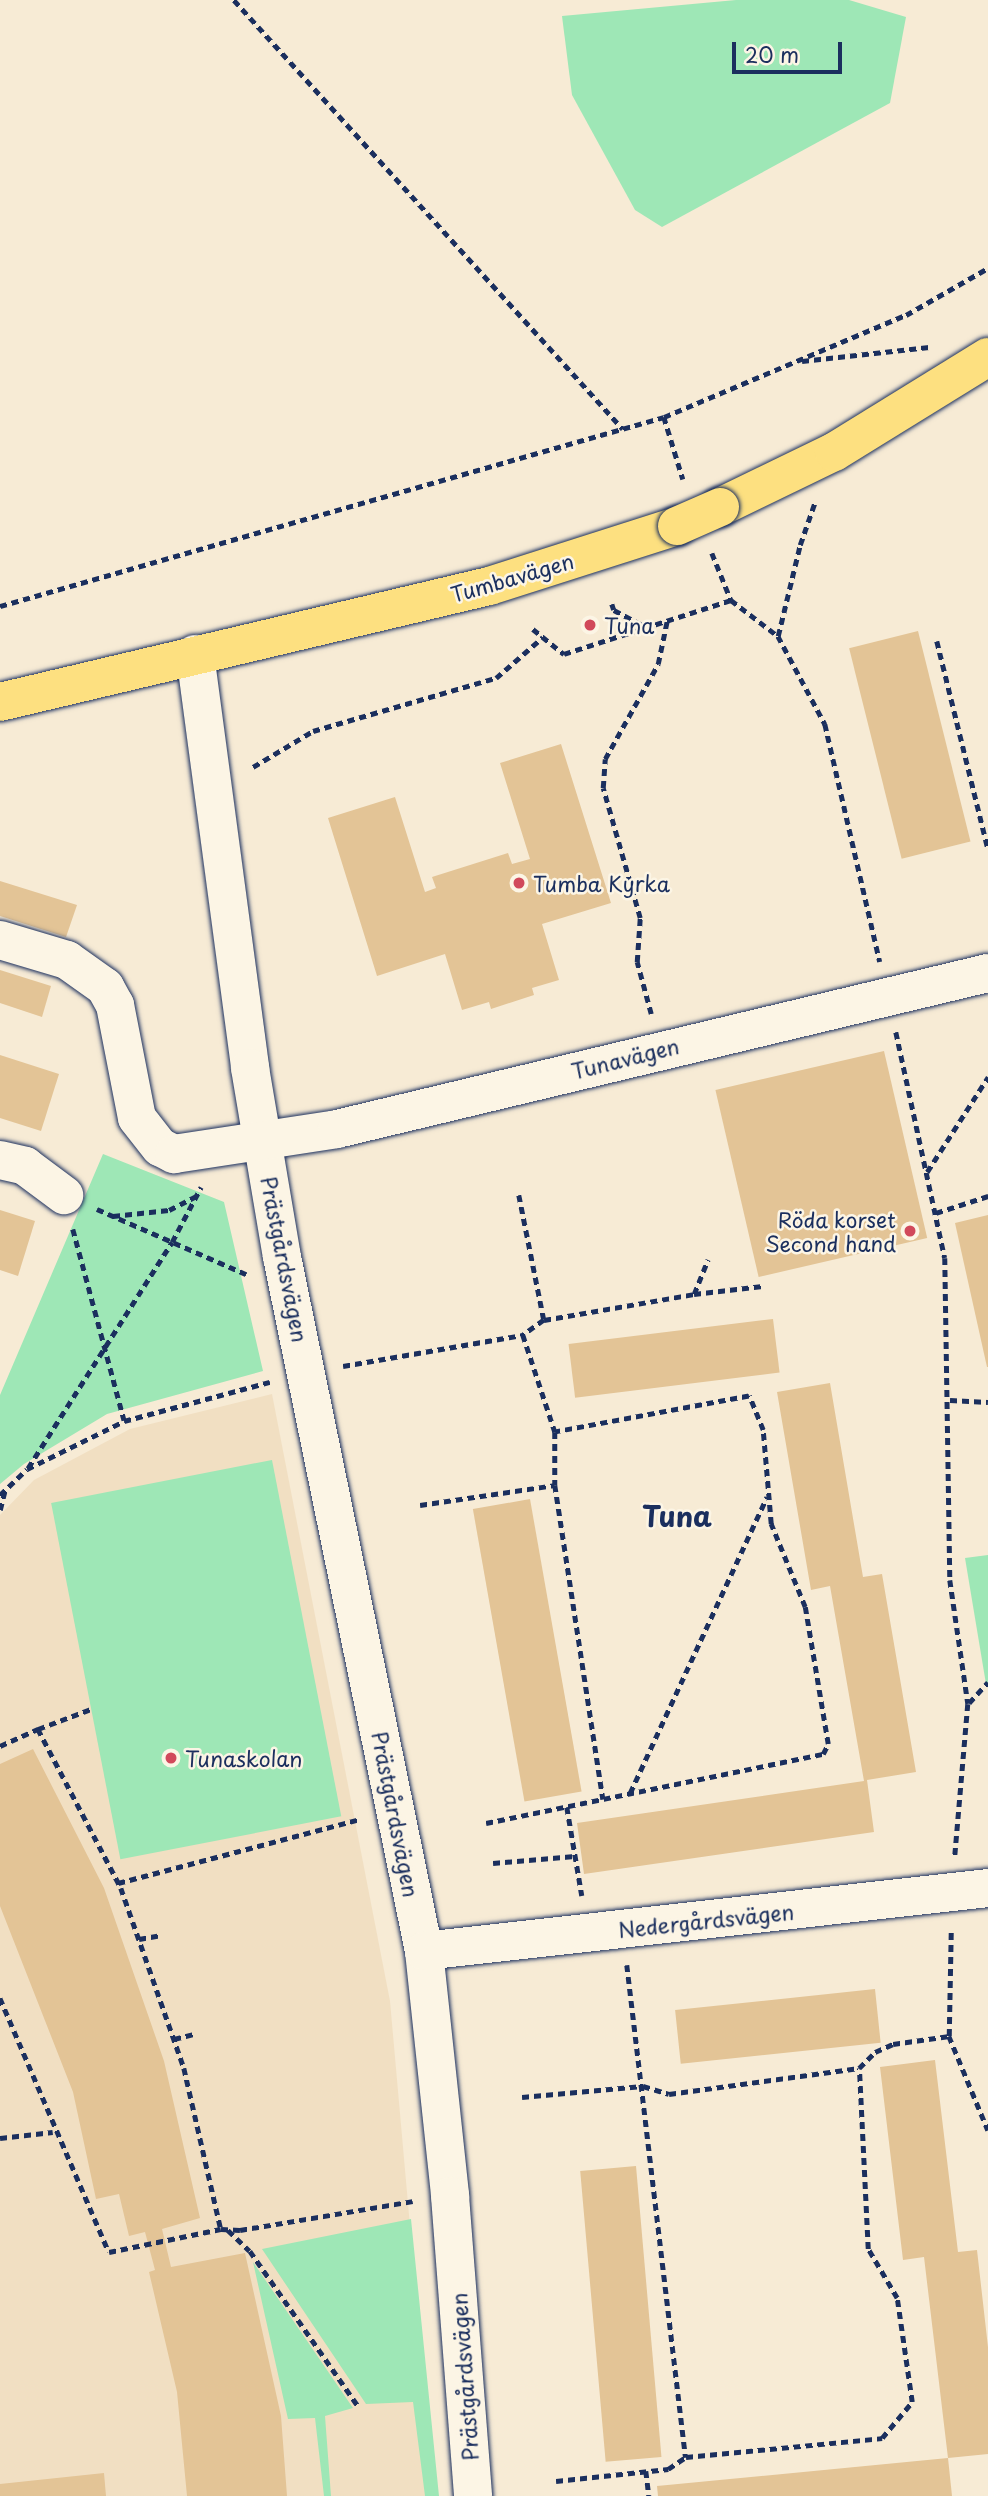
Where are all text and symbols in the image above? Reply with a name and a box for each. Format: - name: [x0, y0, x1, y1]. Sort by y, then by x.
- scale bar: [736, 28, 846, 72]
- text: 20 m: [745, 38, 799, 70]
- street label: Tumbavägen: [448, 547, 576, 607]
- place label: Tuna: [604, 612, 654, 638]
- marker: Tuna: [582, 617, 598, 633]
- place label: Tumba Kyrka: [533, 870, 670, 896]
- marker: Tumba Kyrka: [511, 875, 527, 891]
- street label: Tunavägen: [568, 1032, 682, 1084]
- street label: Prästgårdsvägen: [257, 1174, 313, 1344]
- place label: Röda korset Second hand: [766, 1206, 896, 1256]
- marker: Röda korset Second hand: [902, 1223, 918, 1239]
- district label: Tuna: [642, 1499, 712, 1533]
- street label: Prästgårdsvägen: [368, 1729, 424, 1899]
- place label: Tunaskolan: [185, 1745, 302, 1771]
- marker: Tunaskolan: [163, 1750, 179, 1766]
- street label: Nedergårdsvägen: [617, 1898, 795, 1942]
- street label: Prästgårdsvägen: [446, 2292, 482, 2462]

